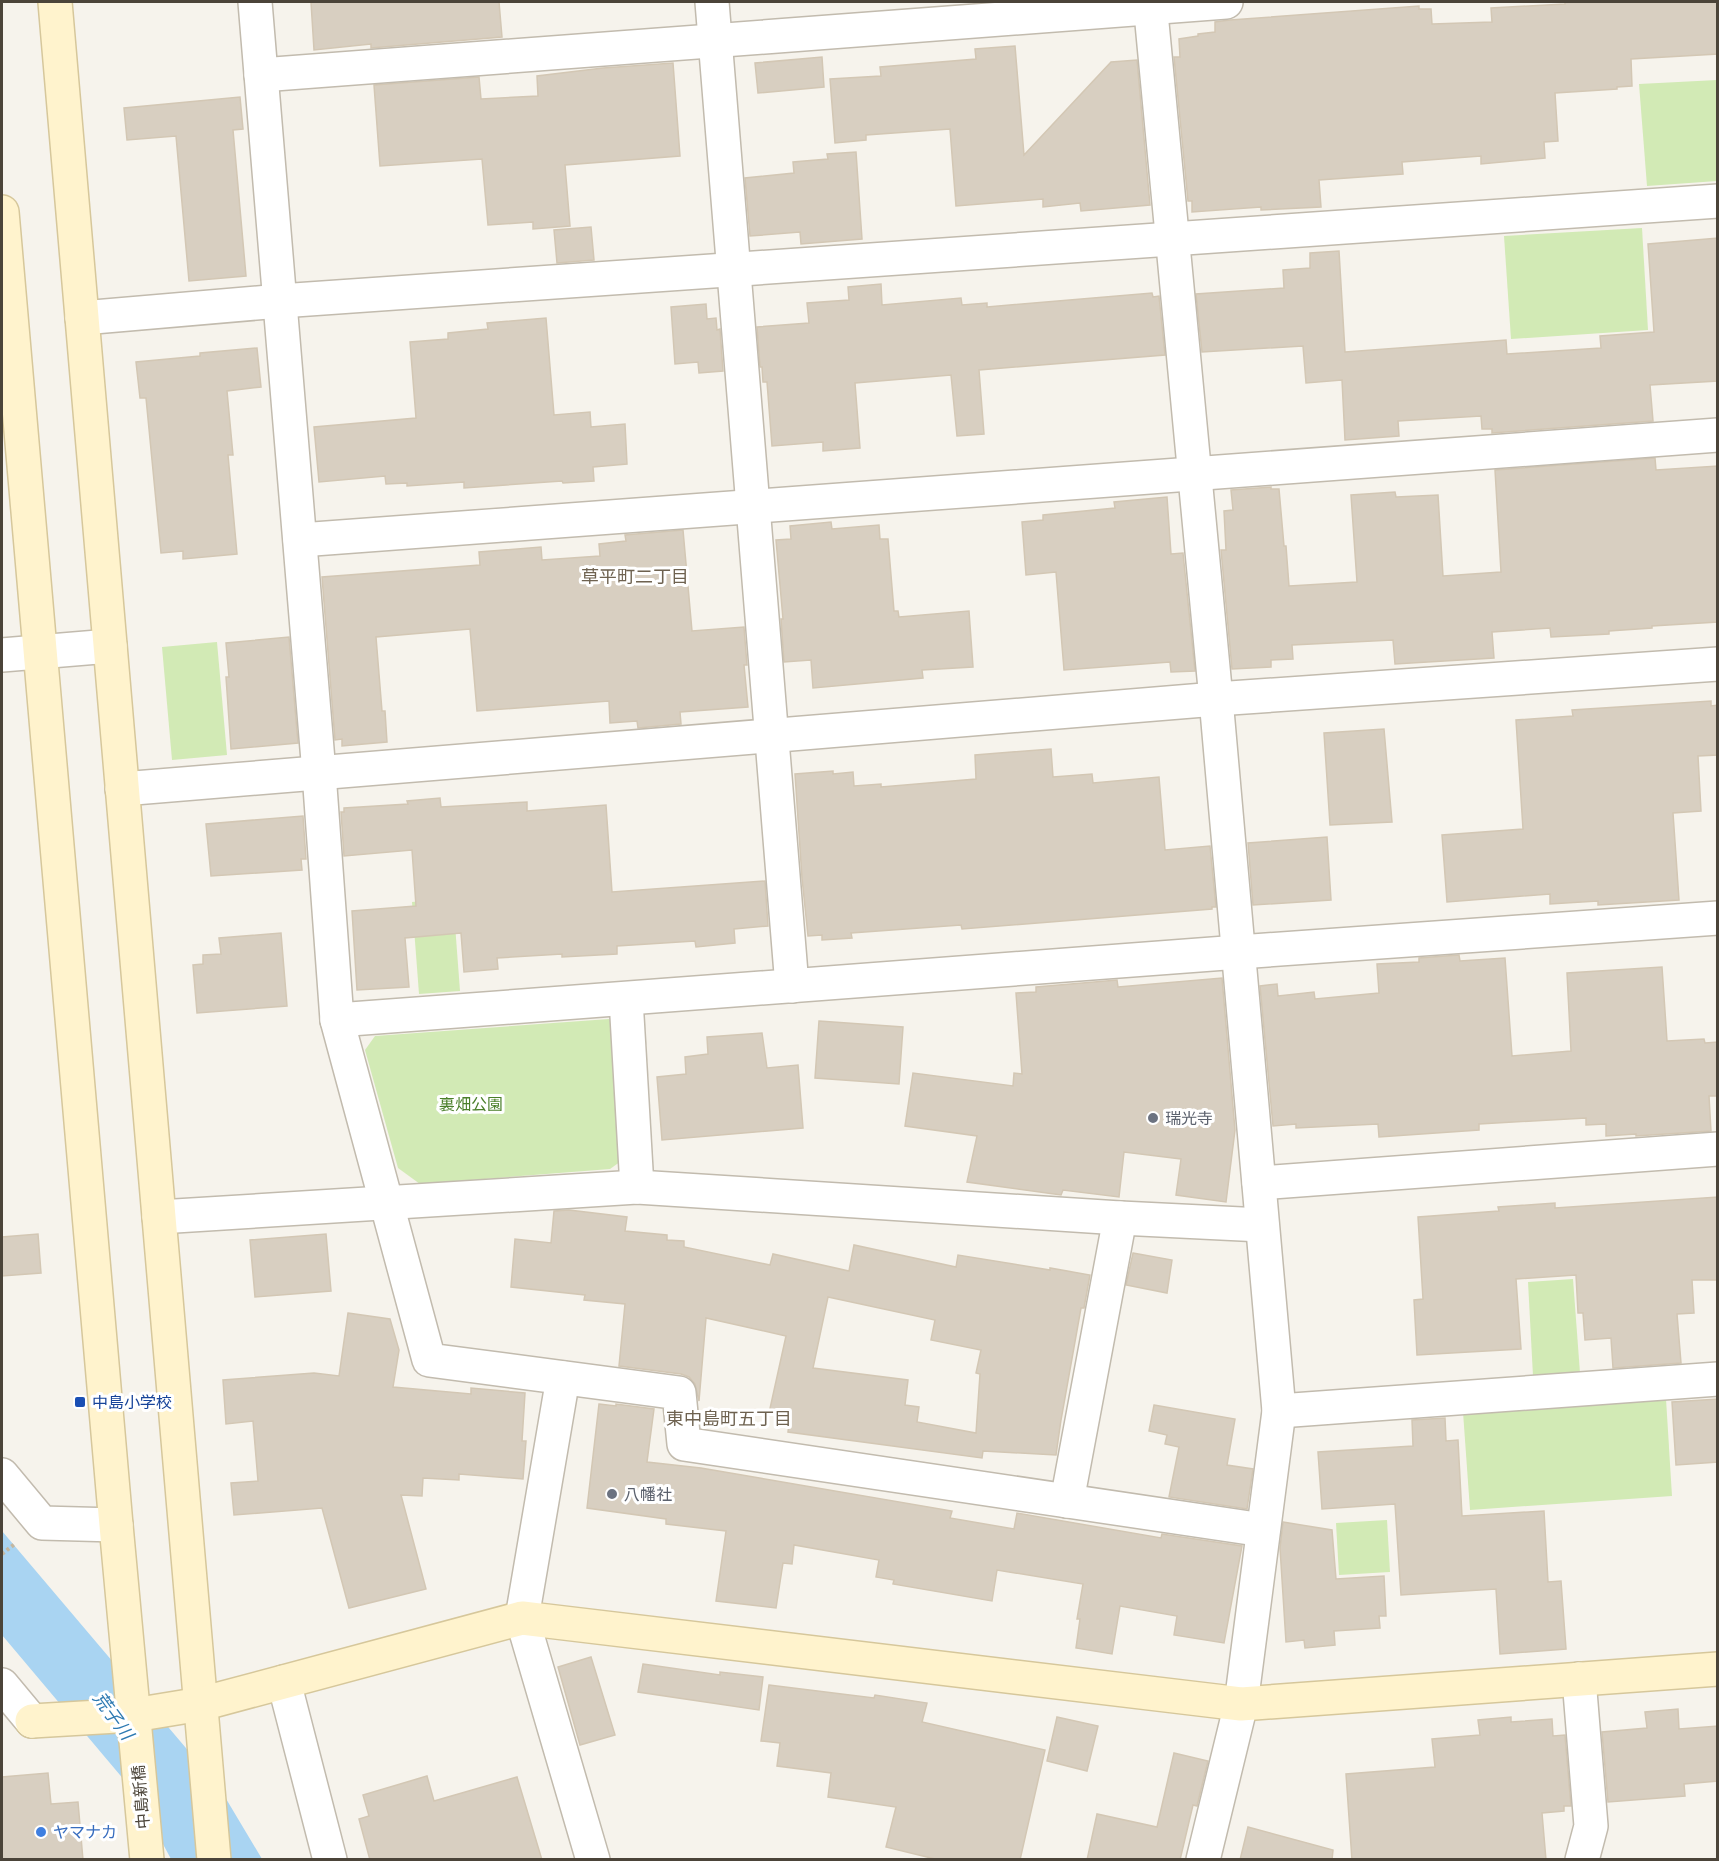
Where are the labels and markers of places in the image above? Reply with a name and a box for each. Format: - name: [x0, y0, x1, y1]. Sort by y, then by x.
- place label: 瑞光寺: [1165, 1107, 1213, 1130]
- marker: 瑞光寺: [1146, 1111, 1160, 1125]
- place label: 中島小学校: [92, 1391, 172, 1414]
- marker: 中島小学校: [73, 1395, 87, 1409]
- place label: 八幡社: [624, 1483, 672, 1506]
- marker: 八幡社: [605, 1487, 619, 1501]
- place label: ヤマナカ: [53, 1821, 117, 1844]
- marker: ヤマナカ: [34, 1825, 48, 1839]

